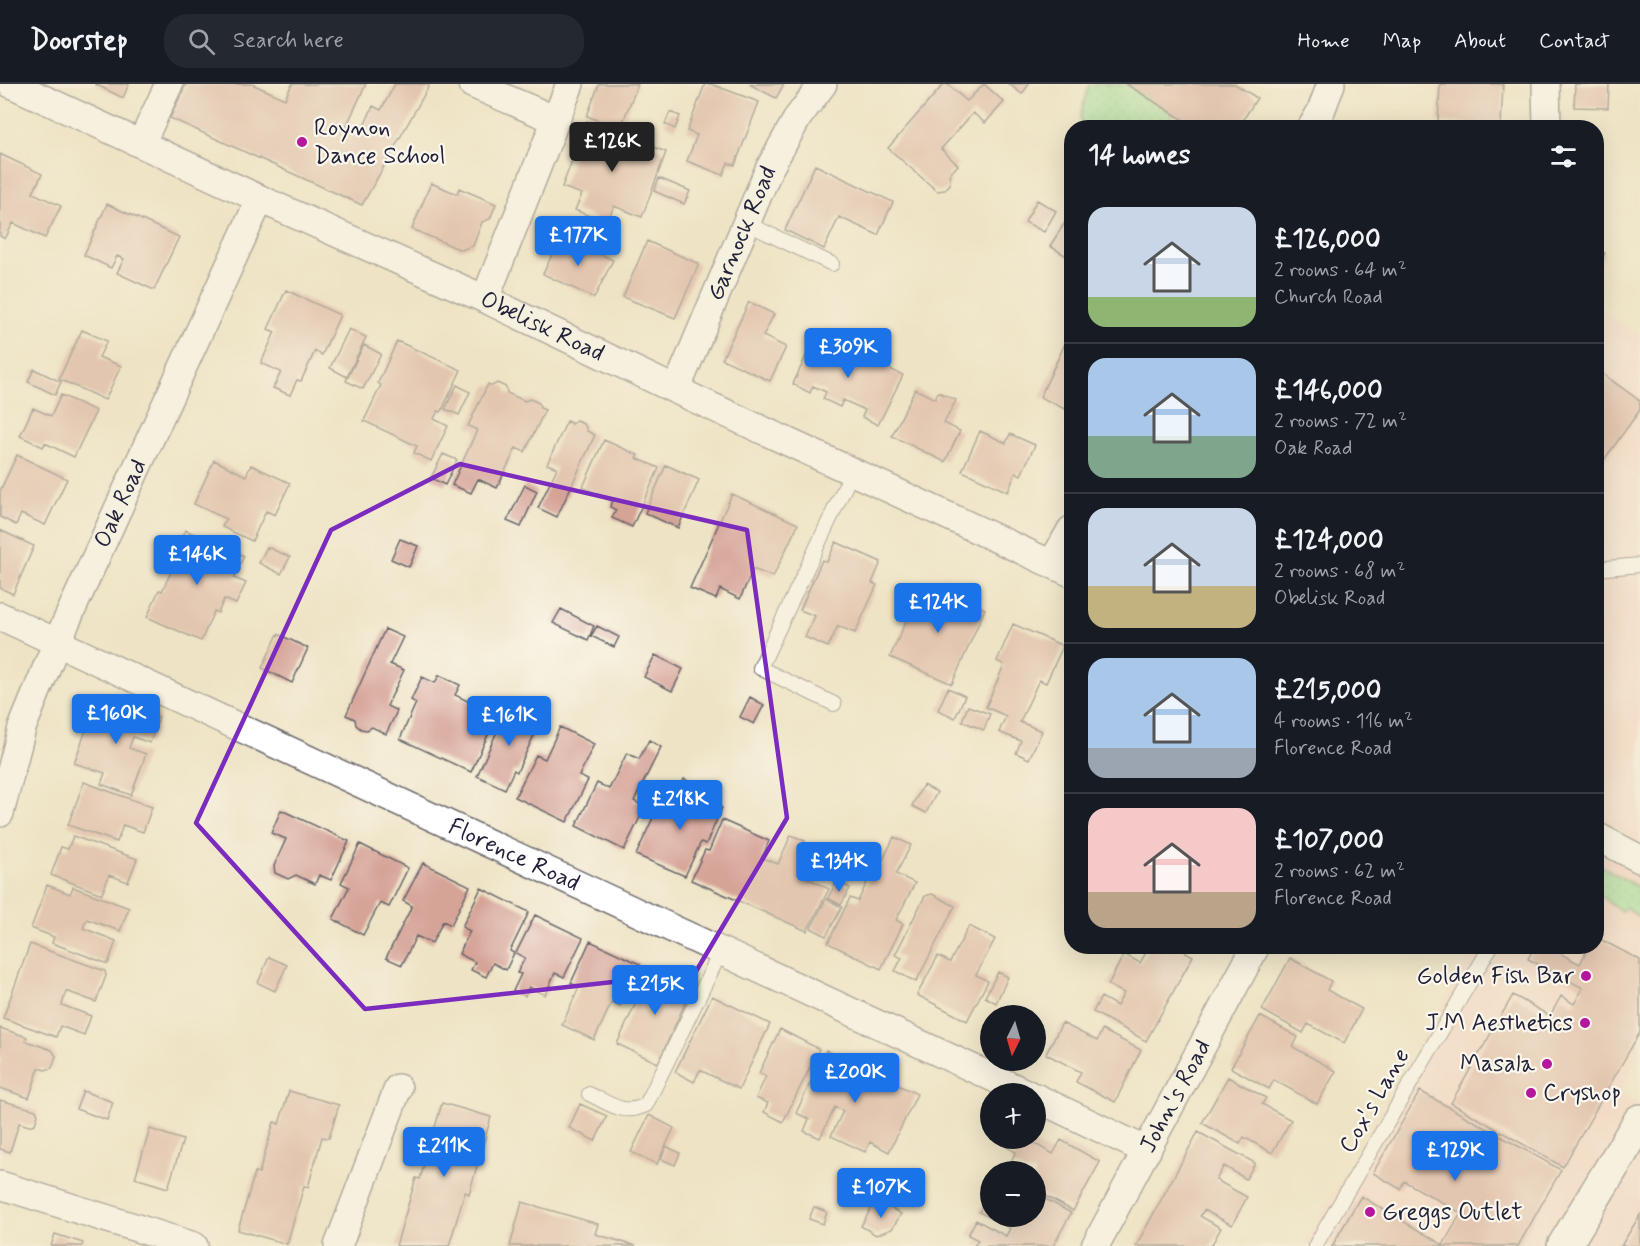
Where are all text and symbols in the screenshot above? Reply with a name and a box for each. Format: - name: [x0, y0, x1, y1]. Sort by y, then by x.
- search box: [164, 14, 584, 68]
- text: Doorstep: [30, 23, 128, 60]
- icon: search: [185, 25, 218, 58]
- text: Search here: [233, 27, 344, 55]
- text: Home: [1298, 27, 1350, 55]
- text: Map: [1383, 27, 1421, 55]
- text: About: [1454, 27, 1506, 55]
- text: Contact: [1539, 27, 1610, 55]
- place label: Roynon Dance School: [314, 113, 445, 172]
- pin: £126K: [570, 122, 654, 173]
- text: £126K: [583, 128, 641, 155]
- marker: Roynon Dance School: [295, 135, 309, 149]
- text: 14 homes: [1088, 139, 1190, 173]
- icon: filters: [1547, 140, 1580, 173]
- street label: Garnock Road: [700, 161, 784, 305]
- pin: £177K: [536, 216, 620, 267]
- text: £177K: [549, 222, 607, 249]
- text: £126,000: [1274, 223, 1381, 257]
- icon: home: [1136, 231, 1208, 303]
- text: 2 rooms · 64 m²: [1274, 257, 1407, 284]
- street label: Obelisk Road: [475, 284, 609, 369]
- text: Church Road: [1274, 284, 1383, 311]
- pin: £309K: [806, 328, 890, 379]
- text: £309K: [818, 334, 878, 361]
- text: £146,000: [1274, 374, 1383, 408]
- icon: home: [1136, 382, 1208, 454]
- text: 2 rooms · 72 m²: [1274, 408, 1407, 435]
- text: Oak Road: [1274, 435, 1352, 462]
- street label: Oak Road: [87, 454, 154, 553]
- text: £124,000: [1274, 524, 1384, 558]
- icon: home: [1136, 532, 1208, 604]
- pin: £146K: [155, 535, 239, 586]
- text: £146K: [168, 541, 226, 568]
- text: 2 rooms · 68 m²: [1274, 558, 1405, 585]
- pin: £124K: [896, 583, 980, 634]
- text: Obelisk Road: [1274, 585, 1385, 612]
- text: £124K: [908, 589, 968, 616]
- text: £215,000: [1274, 674, 1381, 708]
- icon: home: [1136, 682, 1208, 754]
- pin: £160K: [74, 694, 158, 745]
- pin: £161K: [467, 696, 551, 747]
- text: £160K: [86, 700, 146, 727]
- text: £161K: [481, 702, 537, 729]
- text: 4 rooms · 116 m²: [1274, 708, 1413, 735]
- text: Florence Road: [1274, 735, 1392, 762]
- pin: £218K: [638, 780, 722, 831]
- text: £218K: [651, 786, 709, 813]
- street label: Florence Road: [444, 811, 585, 899]
- text: £107,000: [1274, 824, 1384, 858]
- icon: home: [1136, 832, 1208, 904]
- pin: £134K: [797, 842, 881, 893]
- text: £134K: [810, 848, 868, 875]
- text: 2 rooms · 62 m²: [1274, 858, 1405, 885]
- text: Florence Road: [1274, 885, 1392, 912]
- place label: Golden Fish Bar: [1417, 961, 1574, 992]
- pin: £215K: [613, 965, 697, 1016]
- marker: Golden Fish Bar: [1579, 969, 1593, 983]
- text: £215K: [626, 971, 684, 998]
- north arrow: [980, 1005, 1046, 1071]
- map controls: [980, 1005, 1046, 1227]
- place label: J.M Aesthetics: [1425, 1008, 1573, 1039]
- marker: J.M Aesthetics: [1578, 1016, 1592, 1030]
- street label: John's Road: [1132, 1034, 1218, 1158]
- street label: Cox's Lane: [1333, 1043, 1417, 1159]
- place label: Masala: [1460, 1049, 1536, 1080]
- pin: £200K: [813, 1053, 897, 1104]
- marker: Masala: [1540, 1057, 1554, 1071]
- text: £200K: [824, 1059, 886, 1086]
- place label: Cryshop: [1543, 1078, 1621, 1109]
- button: +: [980, 1083, 1046, 1149]
- marker: Cryshop: [1524, 1086, 1538, 1100]
- pin: £211K: [402, 1127, 486, 1178]
- pin: £129K: [1413, 1131, 1497, 1182]
- text: £211K: [417, 1133, 471, 1160]
- text: £129K: [1426, 1137, 1484, 1164]
- button: −: [980, 1161, 1046, 1227]
- pin: £107K: [839, 1168, 923, 1219]
- text: £107K: [851, 1174, 911, 1201]
- place label: Greggs Outlet: [1382, 1197, 1523, 1230]
- marker: Greggs Outlet: [1363, 1205, 1377, 1219]

